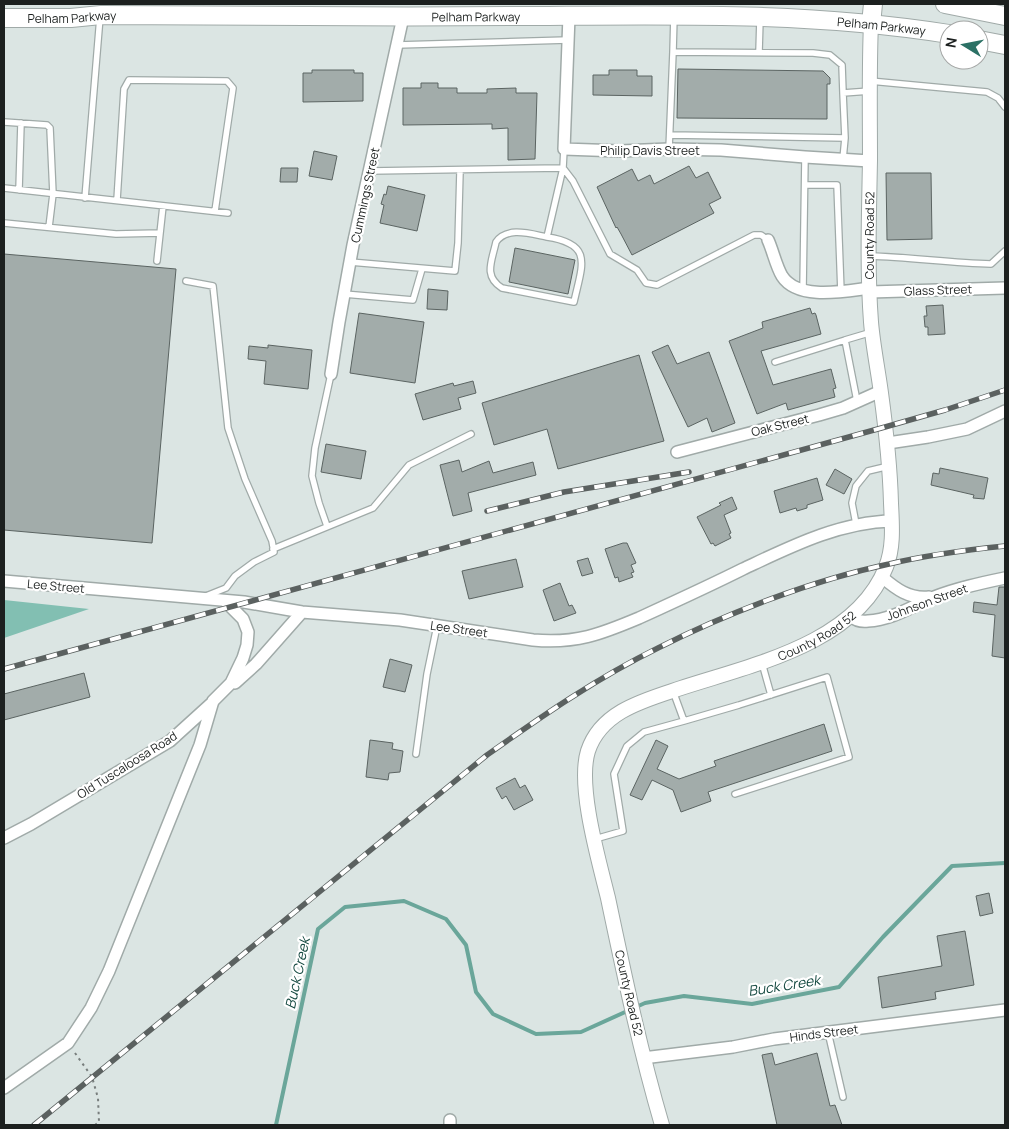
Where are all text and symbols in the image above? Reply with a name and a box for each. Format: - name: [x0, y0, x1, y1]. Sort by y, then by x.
- street label: Pelham Parkway: [28, 6, 117, 26]
- street label: Pelham Parkway: [431, 8, 521, 25]
- street label: Pelham Parkway: [837, 13, 927, 39]
- north arrow: [939, 20, 989, 70]
- text: N: [940, 36, 961, 49]
- street label: Philip Davis Street: [600, 142, 700, 159]
- street label: Cummings Street: [347, 146, 383, 244]
- street label: County Road 52: [860, 191, 878, 279]
- street label: Glass Street: [904, 280, 973, 300]
- street label: Oak Street: [749, 410, 811, 440]
- street label: Lee Street: [26, 575, 86, 597]
- street label: Johnson Street: [884, 579, 970, 625]
- street label: County Road 52: [775, 606, 859, 664]
- street label: Lee Street: [429, 617, 489, 641]
- street label: Old Tuscaloosa Road: [74, 727, 180, 803]
- water label: Buck Creek: [280, 933, 314, 1010]
- street label: County Road 52: [611, 948, 647, 1038]
- water label: Buck Creek: [747, 970, 823, 1000]
- street label: Hinds Street: [789, 1020, 860, 1046]

